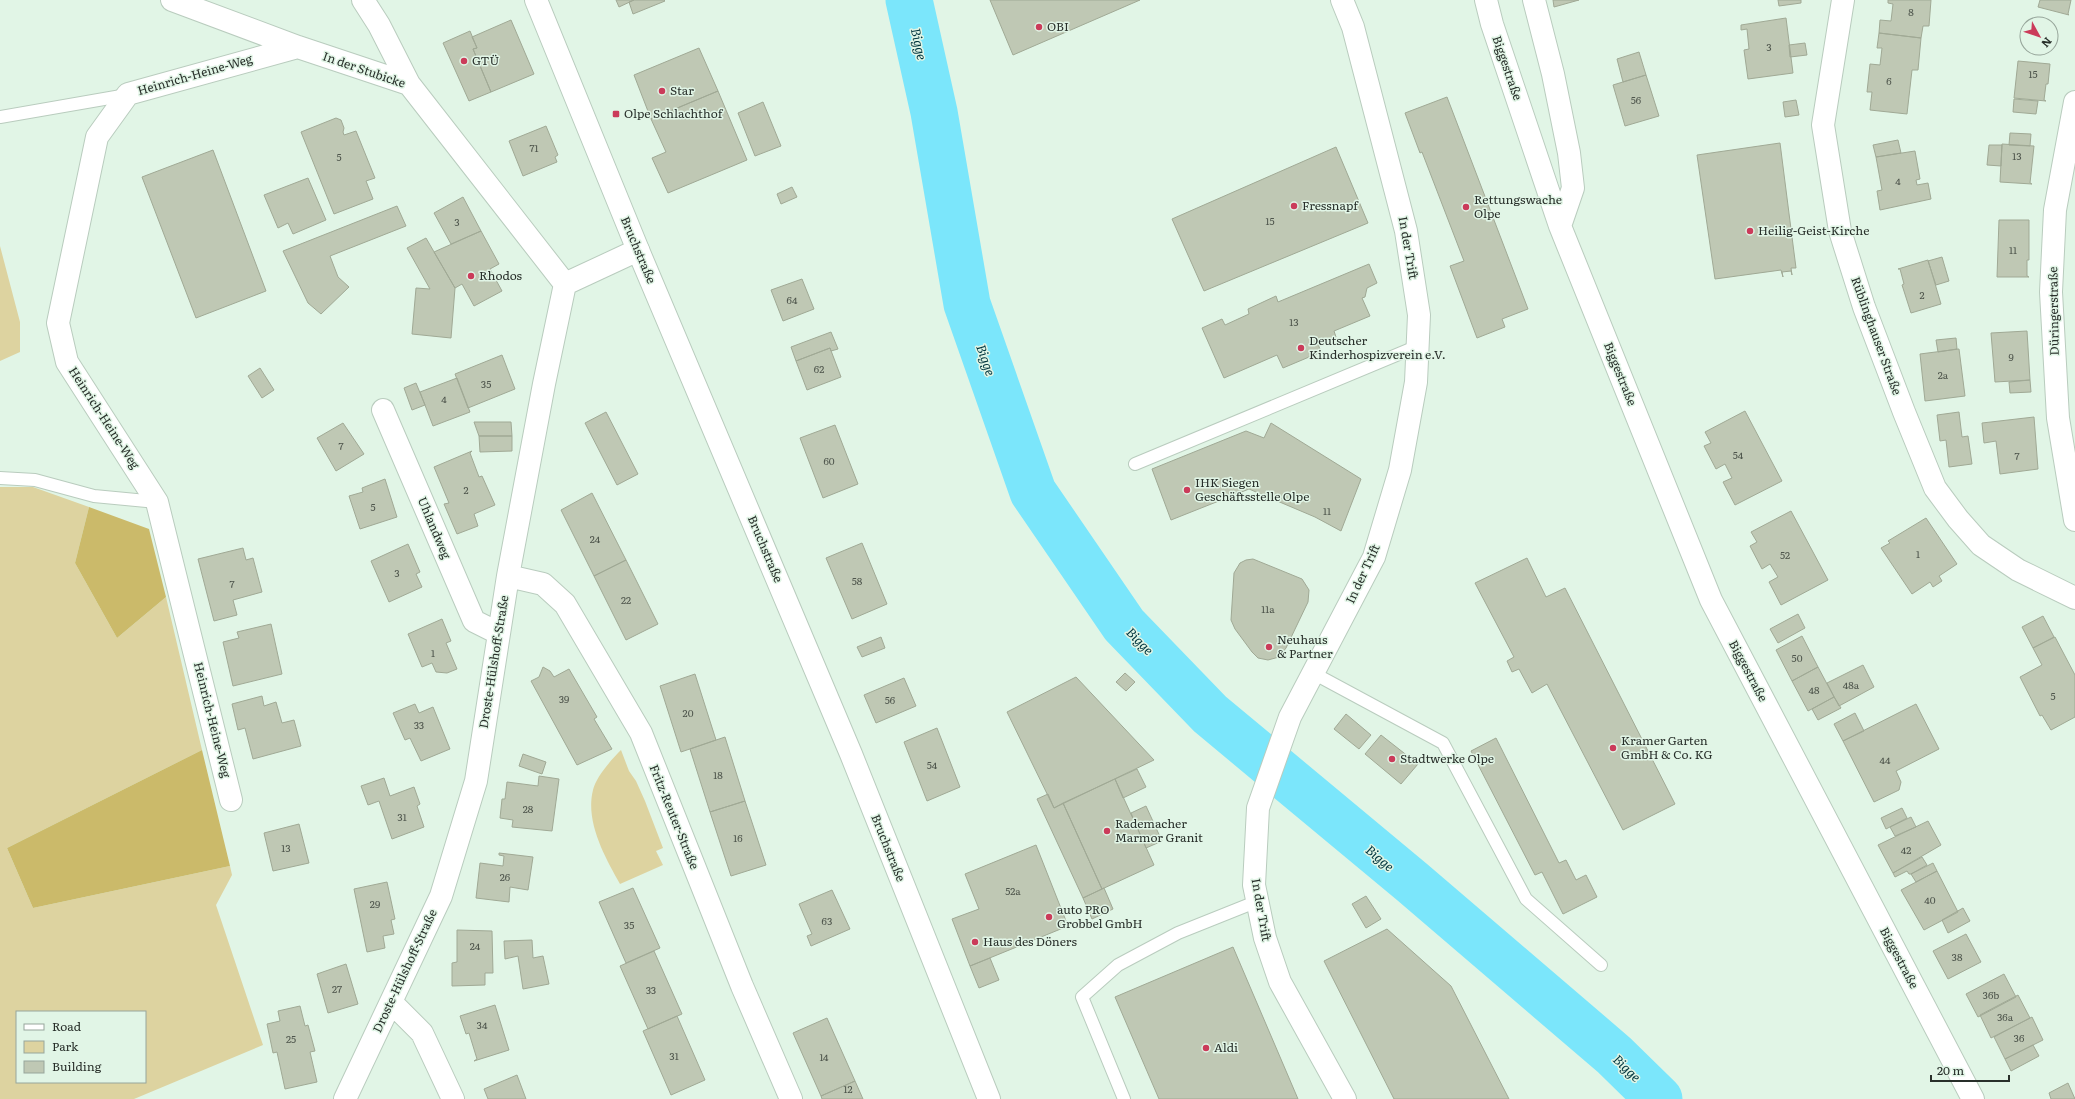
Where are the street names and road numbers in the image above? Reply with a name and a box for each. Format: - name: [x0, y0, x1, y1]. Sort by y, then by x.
- street label: Biggestraße: [1488, 33, 1527, 103]
- street label: In der Stubicke: [321, 46, 408, 92]
- street label: Heinrich-Heine-Weg: [135, 49, 255, 99]
- street label: Bruchstraße: [617, 213, 661, 286]
- street label: In der Trift: [1395, 215, 1423, 281]
- street label: Düringerstraße: [2043, 266, 2063, 356]
- street label: Rüblinghauser Straße: [1847, 274, 1907, 397]
- street label: Biggestraße: [1600, 339, 1642, 408]
- street label: Heinrich-Heine-Weg: [65, 363, 145, 472]
- street label: Uhlandweg: [414, 494, 456, 562]
- street label: Bruchstraße: [744, 512, 788, 585]
- street label: In der Trift: [1340, 541, 1384, 606]
- street label: Droste-Hülshoff-Straße: [474, 594, 512, 730]
- street label: Biggestraße: [1725, 636, 1773, 705]
- street label: Heinrich-Heine-Weg: [190, 660, 236, 780]
- street label: Fritz-Reuter-Straße: [646, 761, 704, 872]
- street label: Bruchstraße: [867, 811, 911, 884]
- street label: In der Trift: [1248, 877, 1276, 943]
- street label: Droste-Hülshoff-Straße: [367, 906, 441, 1035]
- street label: Biggestraße: [1876, 923, 1924, 992]

